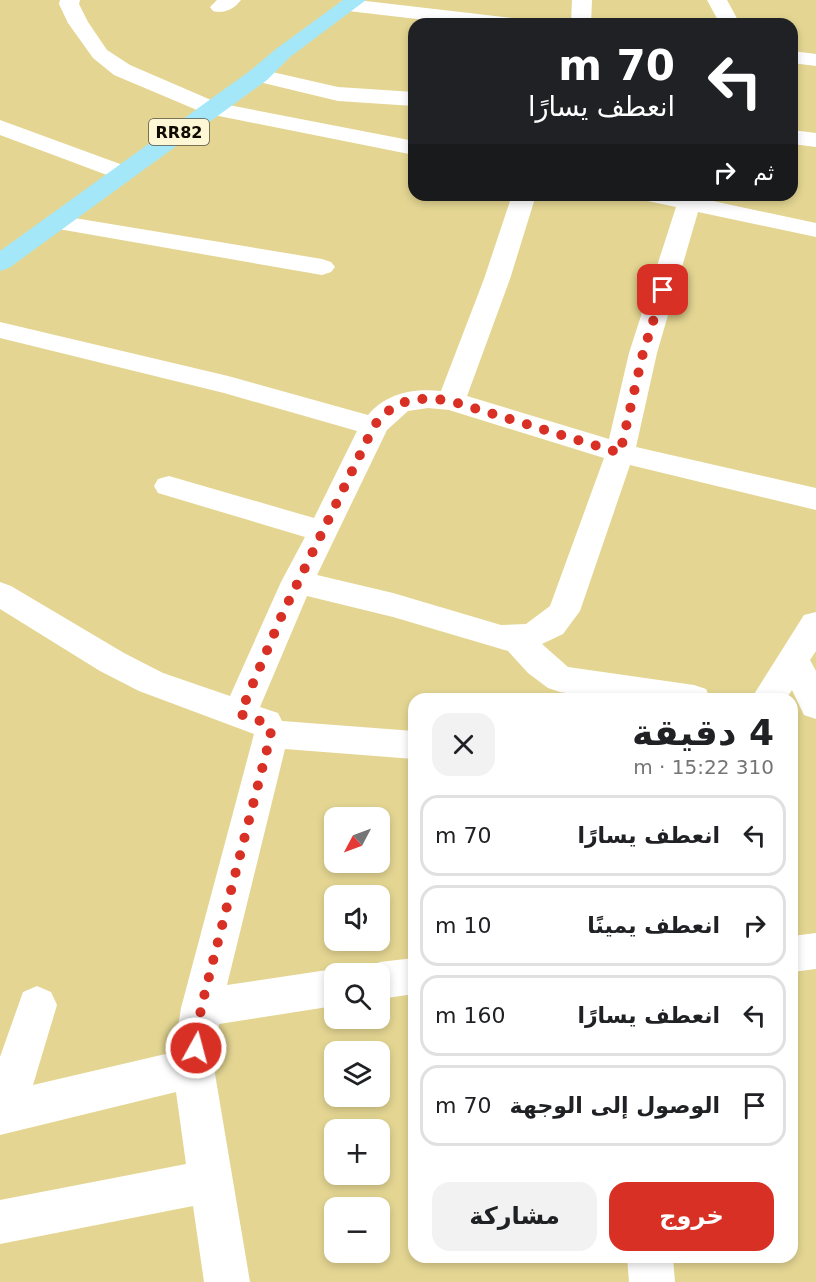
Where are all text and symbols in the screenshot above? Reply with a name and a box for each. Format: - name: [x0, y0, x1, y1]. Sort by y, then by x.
- text: 70 m: [558, 41, 675, 90]
- icon: left: [696, 42, 774, 120]
- text: انعطف يسارًا: [528, 91, 675, 122]
- road number: RR82: [149, 119, 209, 145]
- icon: right: [708, 156, 741, 189]
- text: ثم: [753, 160, 774, 185]
- pin: [637, 264, 688, 315]
- icon: arrive: [646, 273, 679, 306]
- text: 4 دقيقة: [632, 712, 774, 753]
- button: close: [432, 713, 495, 776]
- text: 310 m · 15:22: [633, 755, 774, 779]
- north arrow: [324, 807, 390, 873]
- map controls: [324, 807, 390, 1263]
- icon: left: [738, 819, 771, 852]
- text: 70 m: [435, 823, 491, 848]
- text: انعطف يسارًا: [577, 823, 720, 848]
- button: sound: [324, 885, 390, 951]
- icon: right: [738, 909, 771, 942]
- text: 10 m: [435, 913, 491, 938]
- text: انعطف يمينًا: [587, 913, 720, 938]
- button: search: [324, 963, 390, 1029]
- icon: left: [738, 999, 771, 1032]
- text: 160 m: [435, 1003, 505, 1028]
- text: انعطف يسارًا: [577, 1003, 720, 1028]
- position arrow: [164, 1016, 228, 1080]
- button: layers: [324, 1041, 390, 1107]
- icon: arrive: [738, 1089, 771, 1122]
- text: 70 m: [435, 1093, 491, 1118]
- text: الوصول إلى الوجهة: [510, 1093, 720, 1118]
- button: +: [324, 1119, 390, 1185]
- button: مشاركة: [432, 1182, 597, 1251]
- button: خروج: [609, 1182, 774, 1251]
- button: −: [324, 1197, 390, 1263]

